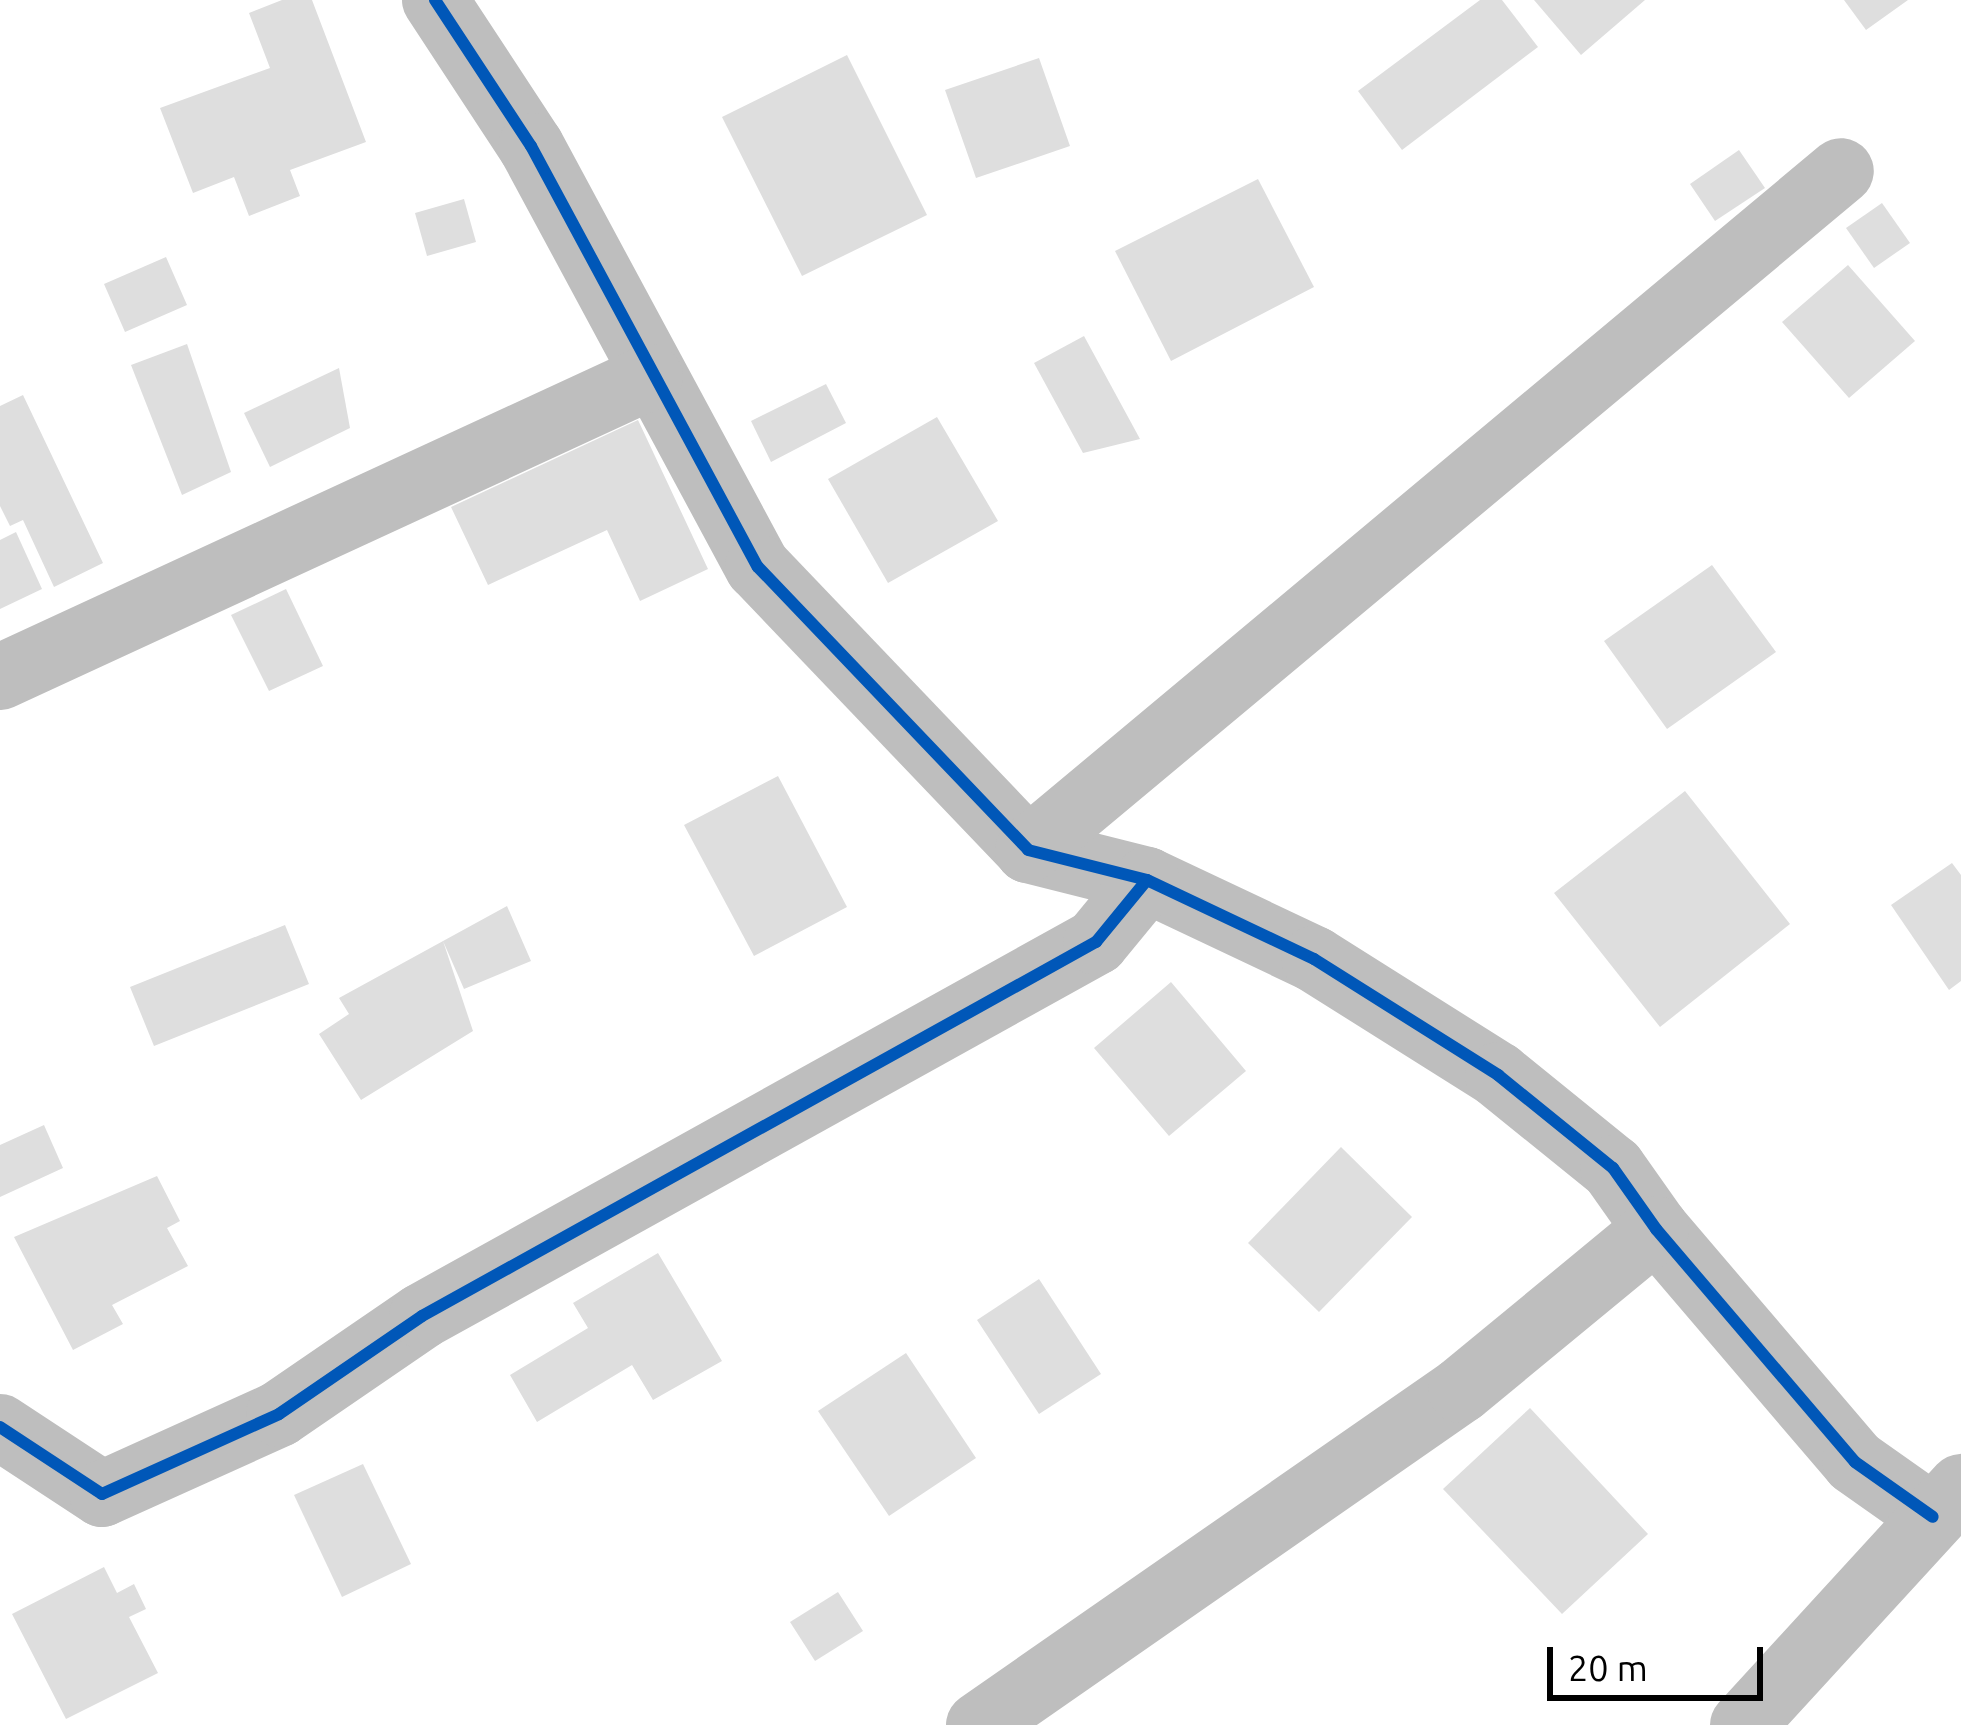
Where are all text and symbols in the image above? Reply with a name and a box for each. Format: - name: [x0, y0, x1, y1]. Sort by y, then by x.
- scale bar: [1553, 1623, 1769, 1697]
- text: 20 m: [1568, 1647, 1648, 1688]

